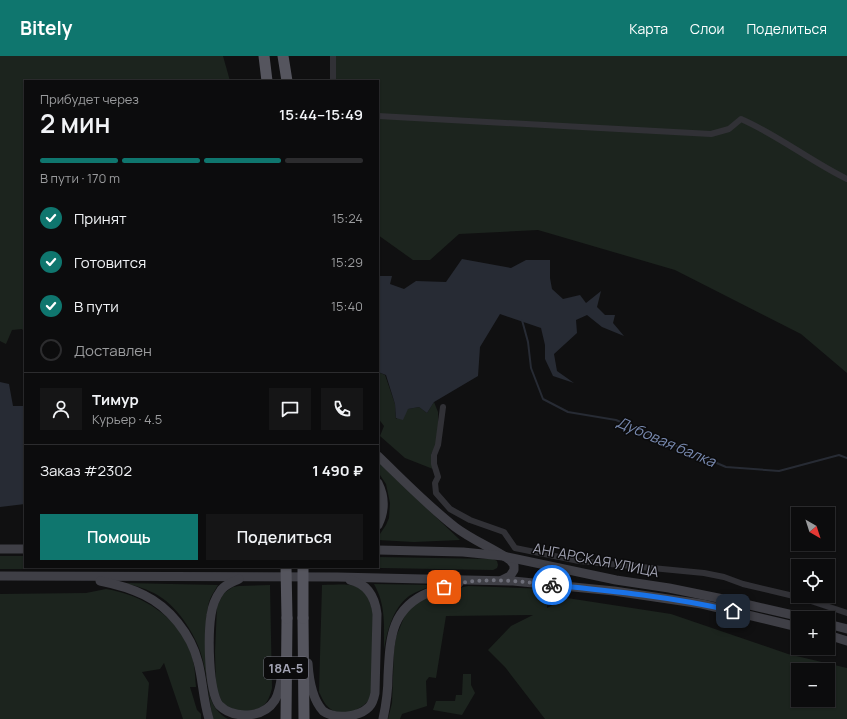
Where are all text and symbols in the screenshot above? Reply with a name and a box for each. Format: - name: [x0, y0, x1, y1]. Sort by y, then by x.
- text: Bitely: [20, 15, 72, 41]
- text: Карта: [629, 19, 668, 38]
- text: Слои: [690, 19, 724, 38]
- text: Поделиться: [746, 19, 827, 38]
- text: Прибудет через: [40, 90, 139, 108]
- text: 15:44–15:49: [279, 104, 363, 125]
- text: 2 мин: [40, 105, 110, 141]
- text: В пути · 170 m: [40, 169, 120, 187]
- icon: check: [40, 207, 62, 229]
- text: Принят: [74, 208, 127, 229]
- text: 15:24: [332, 209, 363, 227]
- icon: check: [40, 251, 62, 273]
- text: Готовится: [74, 252, 146, 273]
- text: 15:29: [331, 253, 363, 271]
- icon: check: [40, 295, 62, 317]
- text: В пути: [74, 296, 119, 317]
- text: 15:40: [331, 297, 363, 315]
- text: Доставлен: [74, 340, 152, 361]
- button: person: [40, 388, 82, 430]
- button: chat: [269, 388, 311, 430]
- button: phone: [321, 388, 363, 430]
- text: Тимур: [92, 389, 139, 410]
- text: Курьер · 4.5: [92, 410, 162, 428]
- water label: Дубовая балка: [613, 411, 720, 472]
- text: Заказ #2302: [40, 460, 132, 481]
- text: 1 490 ₽: [312, 460, 363, 481]
- north arrow: [791, 507, 835, 551]
- map controls: [791, 507, 835, 707]
- button: Помощь: [40, 514, 198, 560]
- button: Поделиться: [206, 514, 363, 560]
- street label: АНГАРСКАЯ УЛИЦА: [532, 538, 661, 581]
- button: locate: [791, 559, 835, 603]
- courier: [532, 565, 572, 605]
- pin: [427, 570, 461, 604]
- icon: bike: [541, 574, 563, 596]
- icon: bag: [433, 576, 455, 598]
- pin: [716, 594, 750, 628]
- icon: home: [722, 600, 744, 622]
- button: +: [791, 611, 835, 655]
- road number: 18А-5: [264, 657, 308, 679]
- button: −: [791, 663, 835, 707]

